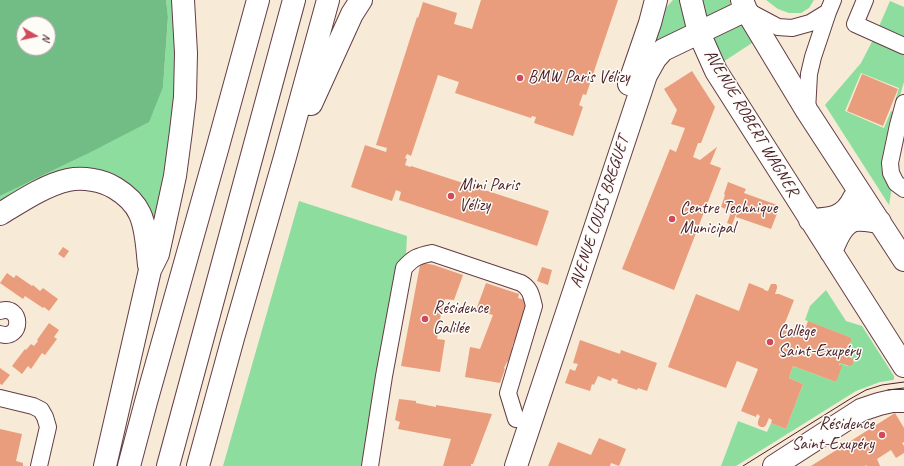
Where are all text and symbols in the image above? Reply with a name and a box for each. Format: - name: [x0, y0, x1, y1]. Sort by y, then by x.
- north arrow: [16, 16, 56, 56]
- text: N: [39, 33, 54, 42]
- street label: AVENUE ROBERT WAGNER: [699, 46, 803, 200]
- place label: BMW Paris Vélizy: [528, 68, 630, 88]
- marker: BMW Paris Vélizy: [515, 73, 525, 83]
- street label: AVENUE LOUIS BREGUET: [566, 134, 634, 290]
- place label: Mini Paris Vélizy: [459, 176, 519, 216]
- marker: Mini Paris Vélizy: [446, 191, 456, 201]
- place label: Centre Technique Municipal: [680, 199, 777, 239]
- marker: Centre Technique Municipal: [667, 214, 677, 224]
- place label: Résidence Galilée: [433, 299, 488, 339]
- marker: Résidence Galilée: [420, 314, 430, 324]
- place label: Collège Saint-Exupéry: [778, 322, 861, 362]
- marker: Collège Saint-Exupéry: [765, 337, 775, 347]
- place label: Résidence Saint-Exupéry: [791, 415, 874, 455]
- marker: Résidence Saint-Exupéry: [877, 430, 887, 440]

